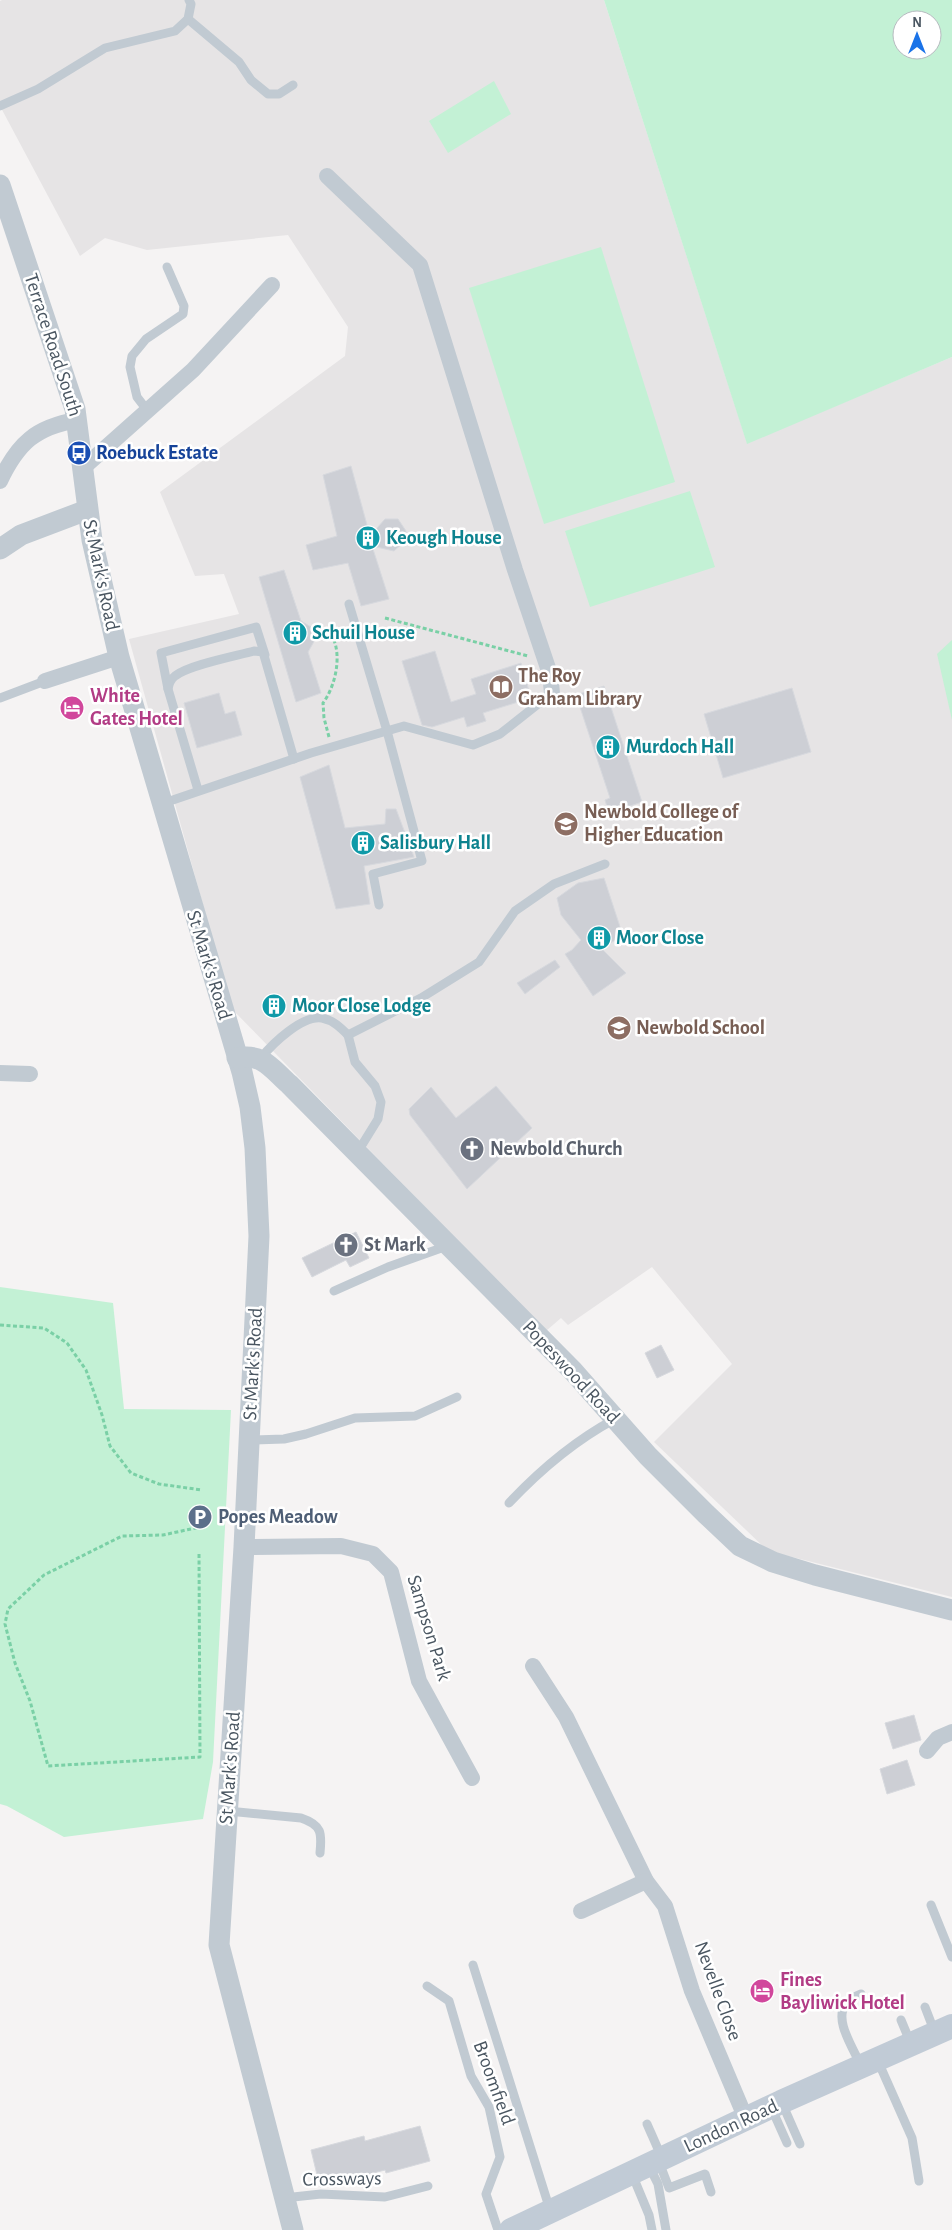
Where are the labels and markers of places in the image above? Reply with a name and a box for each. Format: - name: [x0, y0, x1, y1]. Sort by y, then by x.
- bus stop icon: Roebuck Estate: [66, 440, 92, 466]
- place label: Roebuck Estate: [96, 443, 218, 463]
- building icon: Keough House: [355, 525, 381, 551]
- place label: Keough House: [386, 528, 502, 548]
- building icon: Schuil House: [282, 620, 308, 646]
- place label: Schuil House: [312, 623, 415, 643]
- place label: The Roy Graham Library: [518, 666, 642, 709]
- library icon: The Roy Graham Library: [488, 674, 514, 700]
- place label: White Gates Hotel: [90, 686, 183, 729]
- hotel icon: White Gates Hotel: [59, 695, 85, 721]
- building icon: Murdoch Hall: [595, 734, 621, 760]
- place label: Murdoch Hall: [626, 737, 734, 757]
- place label: Newbold College of Higher Education: [584, 802, 740, 845]
- school or university icon: Newbold College of Higher Education: [553, 811, 579, 837]
- building icon: Salisbury Hall: [350, 830, 376, 856]
- place label: Salisbury Hall: [380, 833, 491, 853]
- building icon: Moor Close: [586, 925, 612, 951]
- place label: Moor Close: [616, 928, 704, 948]
- building icon: Moor Close Lodge: [261, 993, 287, 1019]
- place label: Moor Close Lodge: [292, 996, 431, 1016]
- school or university icon: Newbold School: [606, 1015, 632, 1041]
- place label: Newbold School: [636, 1018, 765, 1038]
- church icon: Newbold Church: [459, 1136, 485, 1162]
- place label: Newbold Church: [490, 1139, 623, 1159]
- church icon: St Mark: [333, 1232, 359, 1258]
- place label: St Mark: [364, 1235, 426, 1255]
- parking icon: Popes Meadow: [187, 1504, 213, 1530]
- place label: Popes Meadow: [218, 1507, 338, 1527]
- place label: Fines Bayliwick Hotel: [780, 1970, 905, 2013]
- hotel icon: Fines Bayliwick Hotel: [749, 1978, 775, 2004]

